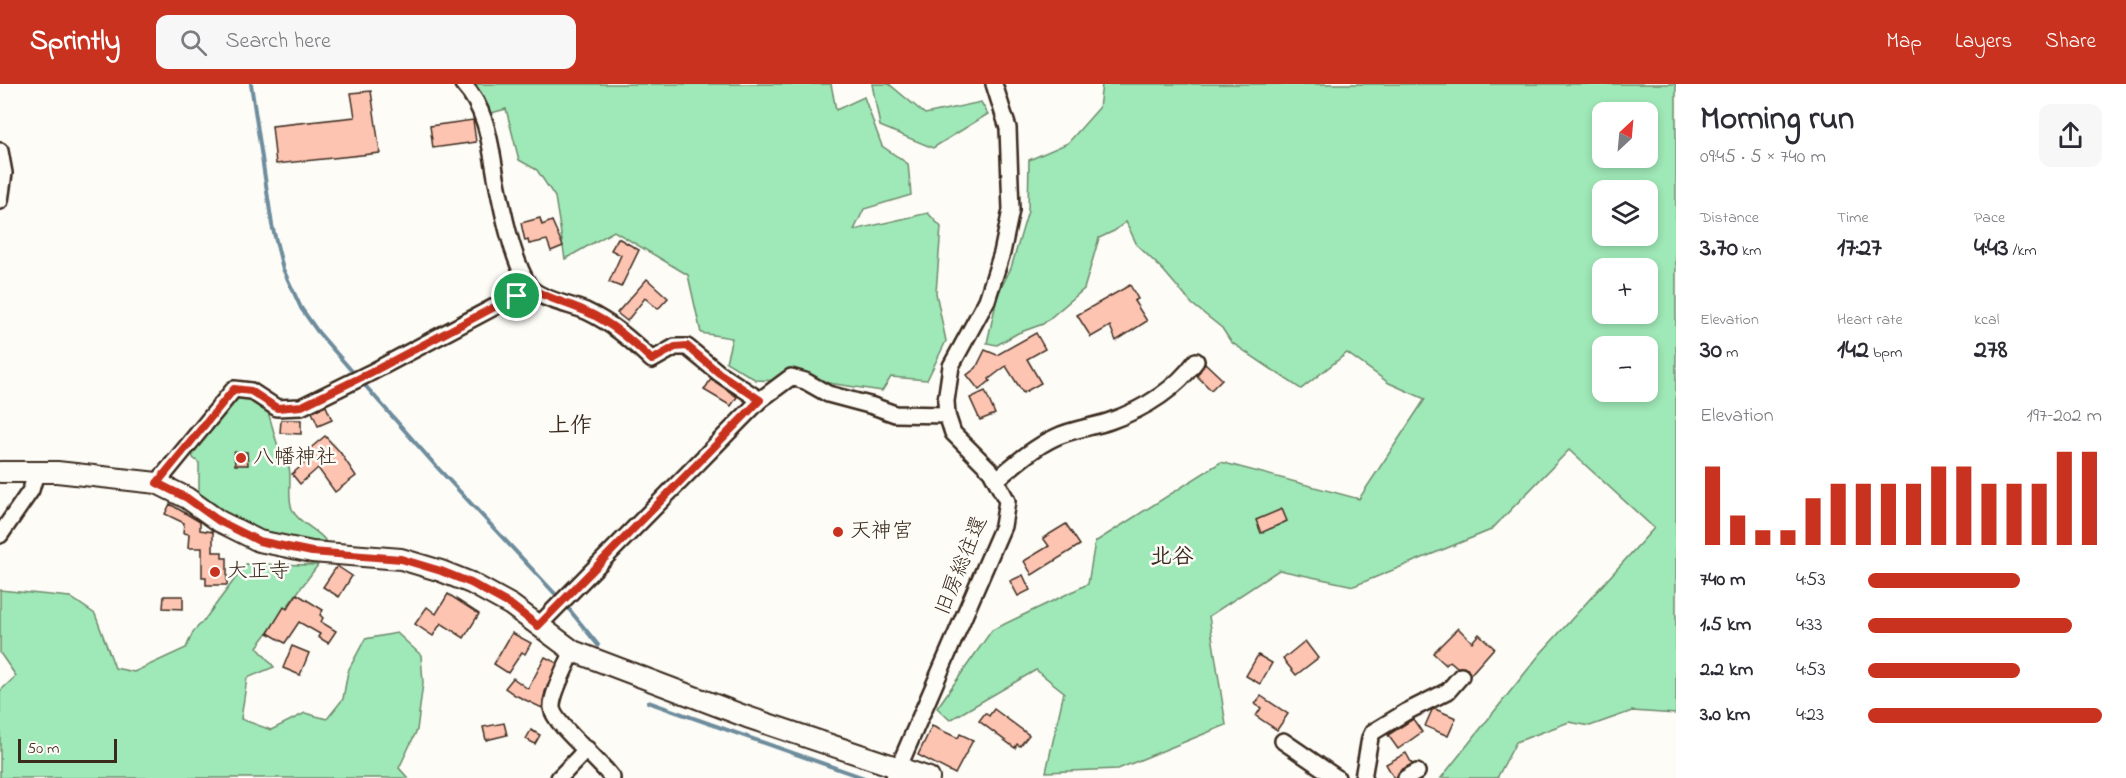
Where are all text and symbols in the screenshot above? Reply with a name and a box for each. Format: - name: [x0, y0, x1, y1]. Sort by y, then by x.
- search box: [156, 15, 576, 69]
- text: Sprintly: [30, 22, 120, 63]
- icon: search: [177, 26, 210, 59]
- text: Search here: [225, 26, 331, 58]
- text: Map: [1886, 27, 1922, 57]
- text: Layers: [1955, 27, 2012, 57]
- text: Share: [2045, 27, 2096, 57]
- text: Morning run: [1700, 96, 1854, 144]
- north arrow: [1592, 102, 1658, 168]
- map controls: [1592, 102, 1658, 402]
- button: share: [2039, 104, 2102, 167]
- text: 09:45 · 5 × 740 m: [1700, 143, 1826, 172]
- button: layers: [1592, 180, 1658, 246]
- text: Distance: [1700, 206, 1759, 230]
- text: Time: [1837, 206, 1869, 230]
- text: Pace: [1974, 206, 2005, 230]
- text: 3.70: [1700, 230, 1738, 268]
- text: 17:27: [1837, 230, 1882, 268]
- text: 4:43: [1974, 230, 2008, 268]
- text: km: [1738, 239, 1761, 263]
- text: /km: [2008, 239, 2037, 263]
- button: +: [1592, 258, 1658, 324]
- pin: [491, 270, 542, 321]
- icon: arrive: [500, 279, 533, 312]
- text: Elevation: [1700, 308, 1759, 332]
- text: Heart rate: [1837, 308, 1903, 332]
- text: kcal: [1974, 308, 1999, 332]
- text: 30: [1700, 332, 1722, 370]
- text: 142: [1837, 332, 1869, 370]
- text: 278: [1974, 332, 2007, 370]
- button: −: [1592, 336, 1658, 402]
- text: m: [1722, 341, 1738, 365]
- text: bpm: [1869, 341, 1902, 365]
- text: Elevation: [1700, 402, 1774, 431]
- text: 197–202 m: [2027, 402, 2102, 431]
- district label: 上作: [548, 411, 592, 443]
- place label: 八幡神社: [253, 443, 337, 473]
- marker: 八幡神社: [234, 451, 248, 465]
- street label: 旧房総往還: [928, 512, 996, 620]
- place label: 天神宮: [850, 517, 913, 547]
- marker: 天神宮: [831, 525, 845, 539]
- district label: 北谷: [1150, 542, 1194, 574]
- place label: 大正寺: [227, 557, 290, 587]
- marker: 大正寺: [208, 565, 222, 579]
- text: 740 m: [1700, 566, 1746, 595]
- text: 4:53: [1796, 566, 1826, 595]
- text: 1.5 km: [1700, 611, 1751, 640]
- text: 4:33: [1796, 611, 1822, 640]
- text: 2.2 km: [1700, 656, 1753, 685]
- text: 4:53: [1796, 656, 1826, 685]
- text: 3.0 km: [1700, 701, 1750, 730]
- text: 4:23: [1796, 701, 1824, 730]
- scale bar: [18, 736, 117, 764]
- text: 50 m: [27, 737, 59, 761]

